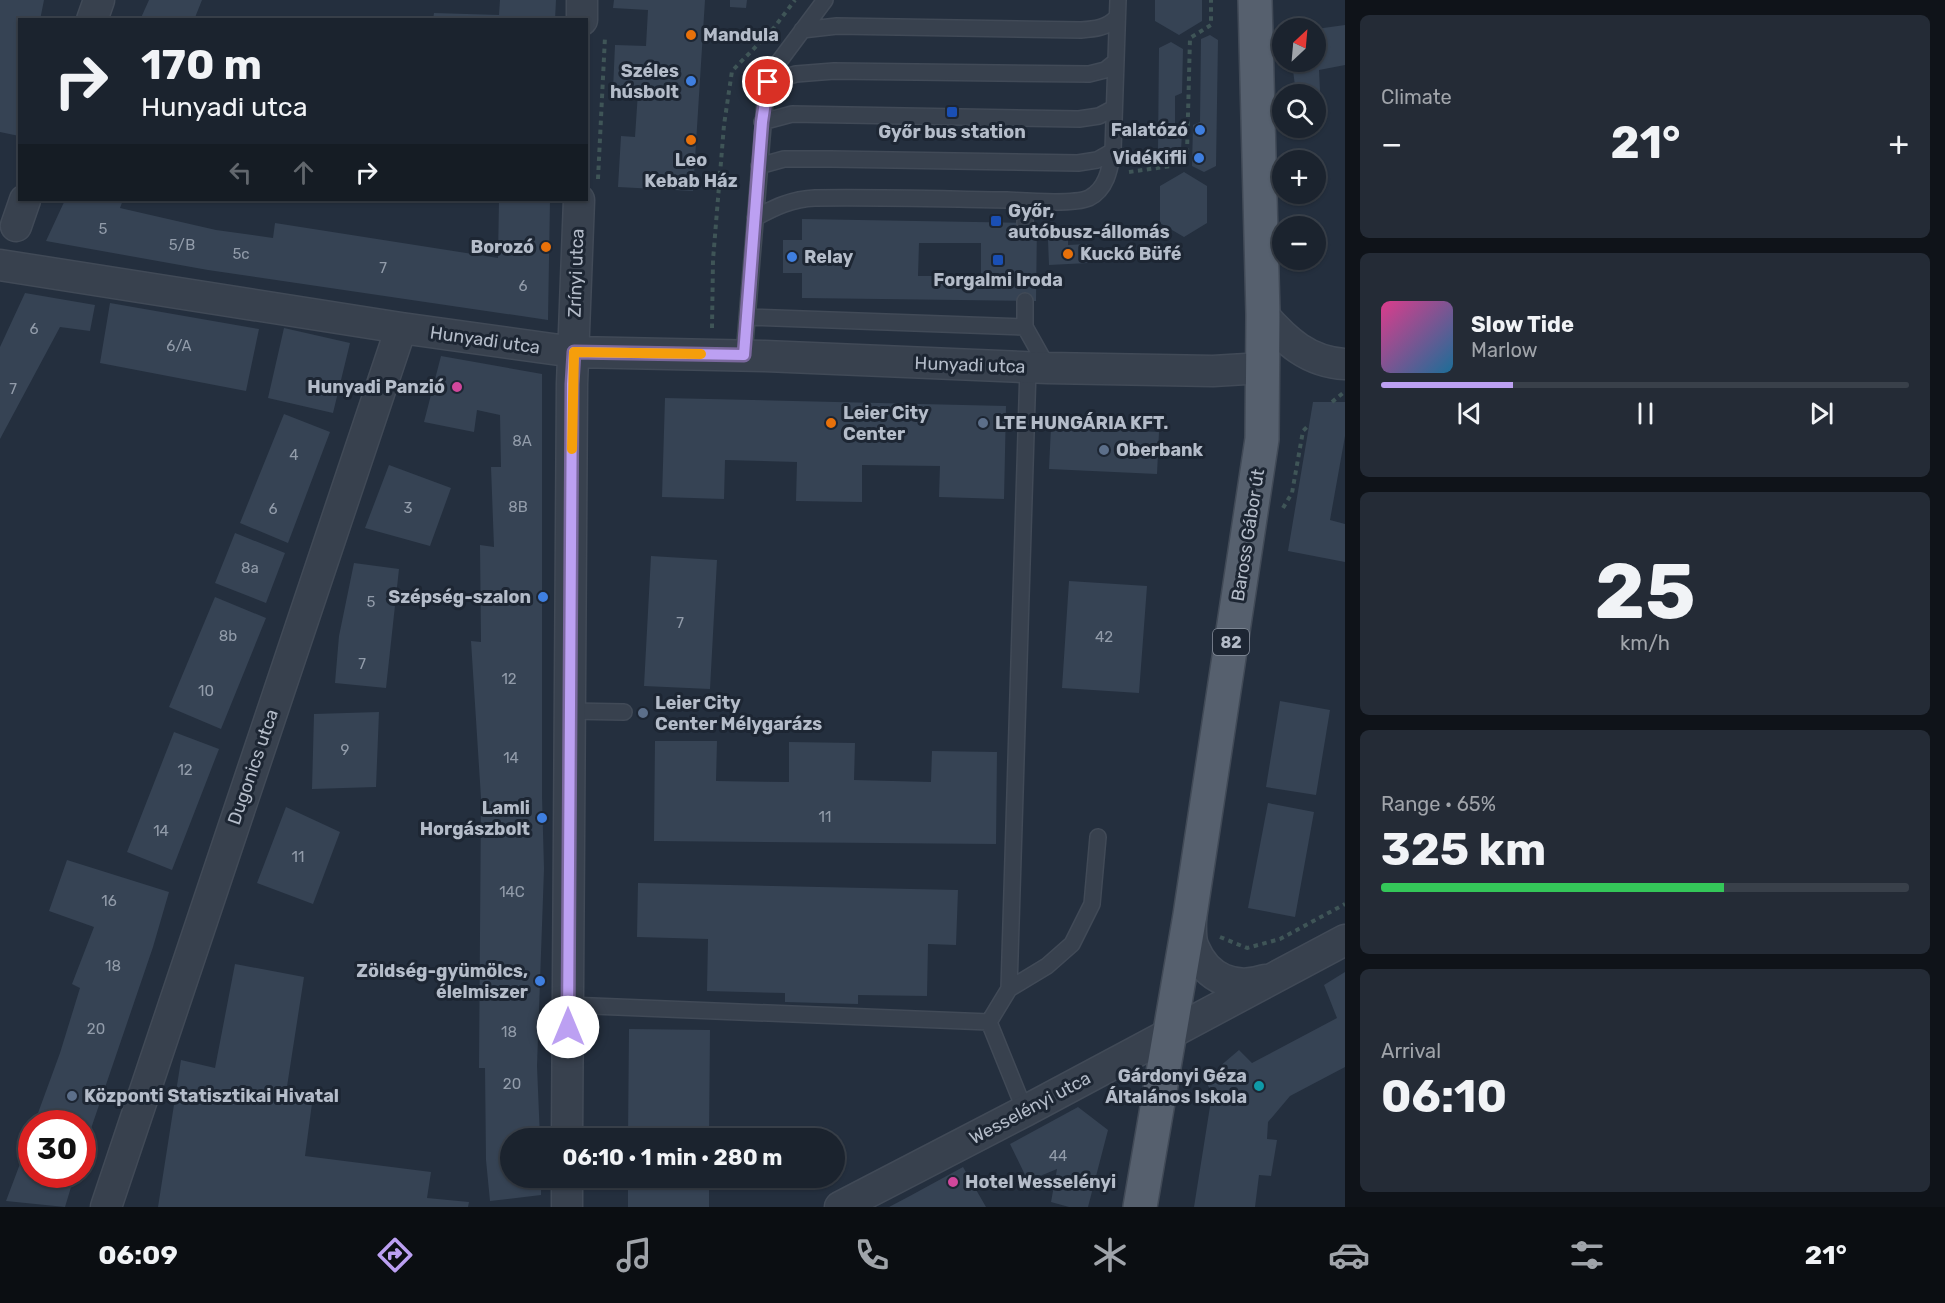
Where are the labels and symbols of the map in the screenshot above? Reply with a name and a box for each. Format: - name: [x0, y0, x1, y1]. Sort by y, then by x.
- north arrow: [1272, 18, 1326, 72]
- place label: Mandula: [703, 24, 779, 46]
- marker: Mandula: [684, 28, 698, 42]
- pin: [742, 56, 793, 107]
- place label: Széles húsbolt: [610, 60, 679, 103]
- marker: Széles húsbolt: [684, 74, 698, 88]
- marker: Győr bus station: [945, 105, 959, 119]
- place label: Falatózó: [1111, 119, 1188, 141]
- place label: Győr bus station: [878, 121, 1026, 143]
- marker: Falatózó: [1193, 123, 1207, 137]
- marker: Leo Kebab Ház: [684, 133, 698, 147]
- place label: VidéKifli: [1113, 147, 1187, 169]
- place label: Leo Kebab Ház: [644, 149, 738, 192]
- marker: VidéKifli: [1192, 151, 1206, 165]
- place label: Győr, autóbusz-állomás: [1008, 200, 1170, 243]
- marker: Győr, autóbusz-állomás: [989, 214, 1003, 228]
- house number: 5: [99, 220, 108, 238]
- street label: Zrínyi utca: [563, 228, 589, 318]
- house number: 5/B: [169, 236, 195, 254]
- place label: Borozó: [470, 236, 534, 258]
- marker: Borozó: [539, 240, 553, 254]
- place label: Kuckó Büfé: [1080, 243, 1182, 265]
- house number: 5c: [232, 245, 250, 263]
- place label: Relay: [804, 246, 853, 268]
- marker: Kuckó Büfé: [1061, 247, 1075, 261]
- marker: Relay: [785, 250, 799, 264]
- marker: Forgalmi Iroda: [991, 253, 1005, 267]
- house number: 7: [379, 259, 387, 277]
- place label: Forgalmi Iroda: [933, 269, 1063, 291]
- house number: 6: [518, 277, 528, 295]
- house number: 6: [29, 320, 39, 338]
- street label: Hunyadi utca: [428, 321, 542, 359]
- house number: 6/A: [166, 337, 192, 355]
- street label: Hunyadi utca: [914, 352, 1026, 378]
- place label: Hunyadi Panzió: [307, 376, 445, 398]
- house number: 7: [9, 380, 17, 398]
- marker: Hunyadi Panzió: [450, 380, 464, 394]
- place label: Leier City Center: [843, 402, 929, 445]
- place label: LTE HUNGÁRIA KFT.: [995, 412, 1168, 434]
- marker: Leier City Center: [824, 416, 838, 430]
- marker: LTE HUNGÁRIA KFT.: [976, 416, 990, 430]
- house number: 8A: [512, 432, 532, 450]
- place label: Oberbank: [1116, 439, 1204, 461]
- marker: Oberbank: [1097, 443, 1111, 457]
- house number: 4: [289, 446, 299, 464]
- street label: Baross Gábor út: [1227, 467, 1269, 603]
- house number: 8B: [508, 498, 528, 516]
- house number: 3: [403, 499, 413, 517]
- house number: 6: [268, 500, 278, 518]
- house number: 8a: [241, 559, 259, 577]
- place label: Szépség-szalon: [388, 586, 531, 608]
- marker: Szépség-szalon: [536, 590, 550, 604]
- house number: 5: [367, 593, 376, 611]
- house number: 7: [676, 614, 684, 632]
- house number: 8b: [219, 627, 237, 645]
- house number: 42: [1095, 628, 1113, 646]
- road number: 82: [1213, 629, 1249, 655]
- house number: 7: [358, 655, 366, 673]
- house number: 12: [501, 670, 517, 688]
- house number: 10: [198, 682, 214, 700]
- place label: Leier City Center Mélygarázs: [655, 692, 822, 735]
- street label: Dugonics utca: [223, 706, 283, 828]
- marker: Leier City Center Mélygarázs: [636, 706, 650, 720]
- house number: 9: [341, 741, 350, 759]
- house number: 14: [503, 749, 519, 767]
- house number: 12: [177, 761, 193, 779]
- place label: Lamli Horgászbolt: [420, 797, 530, 840]
- house number: 11: [819, 808, 831, 826]
- marker: Lamli Horgászbolt: [535, 811, 549, 825]
- house number: 14: [153, 822, 169, 840]
- house number: 11: [292, 848, 304, 866]
- house number: 14C: [499, 883, 525, 901]
- house number: 16: [101, 892, 117, 910]
- house number: 18: [105, 957, 121, 975]
- place label: Zöldség-gyümölcs, élelmiszer: [356, 960, 528, 1003]
- marker: Zöldség-gyümölcs, élelmiszer: [533, 974, 547, 988]
- position arrow: [536, 995, 600, 1059]
- house number: 20: [87, 1020, 105, 1038]
- house number: 18: [501, 1023, 517, 1041]
- place label: Gárdonyi Géza Általános Iskola: [1105, 1065, 1247, 1108]
- street label: Wesselényi utca: [966, 1067, 1094, 1149]
- house number: 20: [503, 1075, 521, 1093]
- marker: Gárdonyi Géza Általános Iskola: [1252, 1079, 1266, 1093]
- place label: Központi Statisztikai Hivatal: [84, 1085, 339, 1107]
- marker: Központi Statisztikai Hivatal: [65, 1089, 79, 1103]
- speed limit sign: 30: [18, 1110, 96, 1188]
- house number: 44: [1049, 1147, 1067, 1165]
- place label: Hotel Wesselényi: [965, 1171, 1116, 1193]
- marker: Hotel Wesselényi: [946, 1175, 960, 1189]

